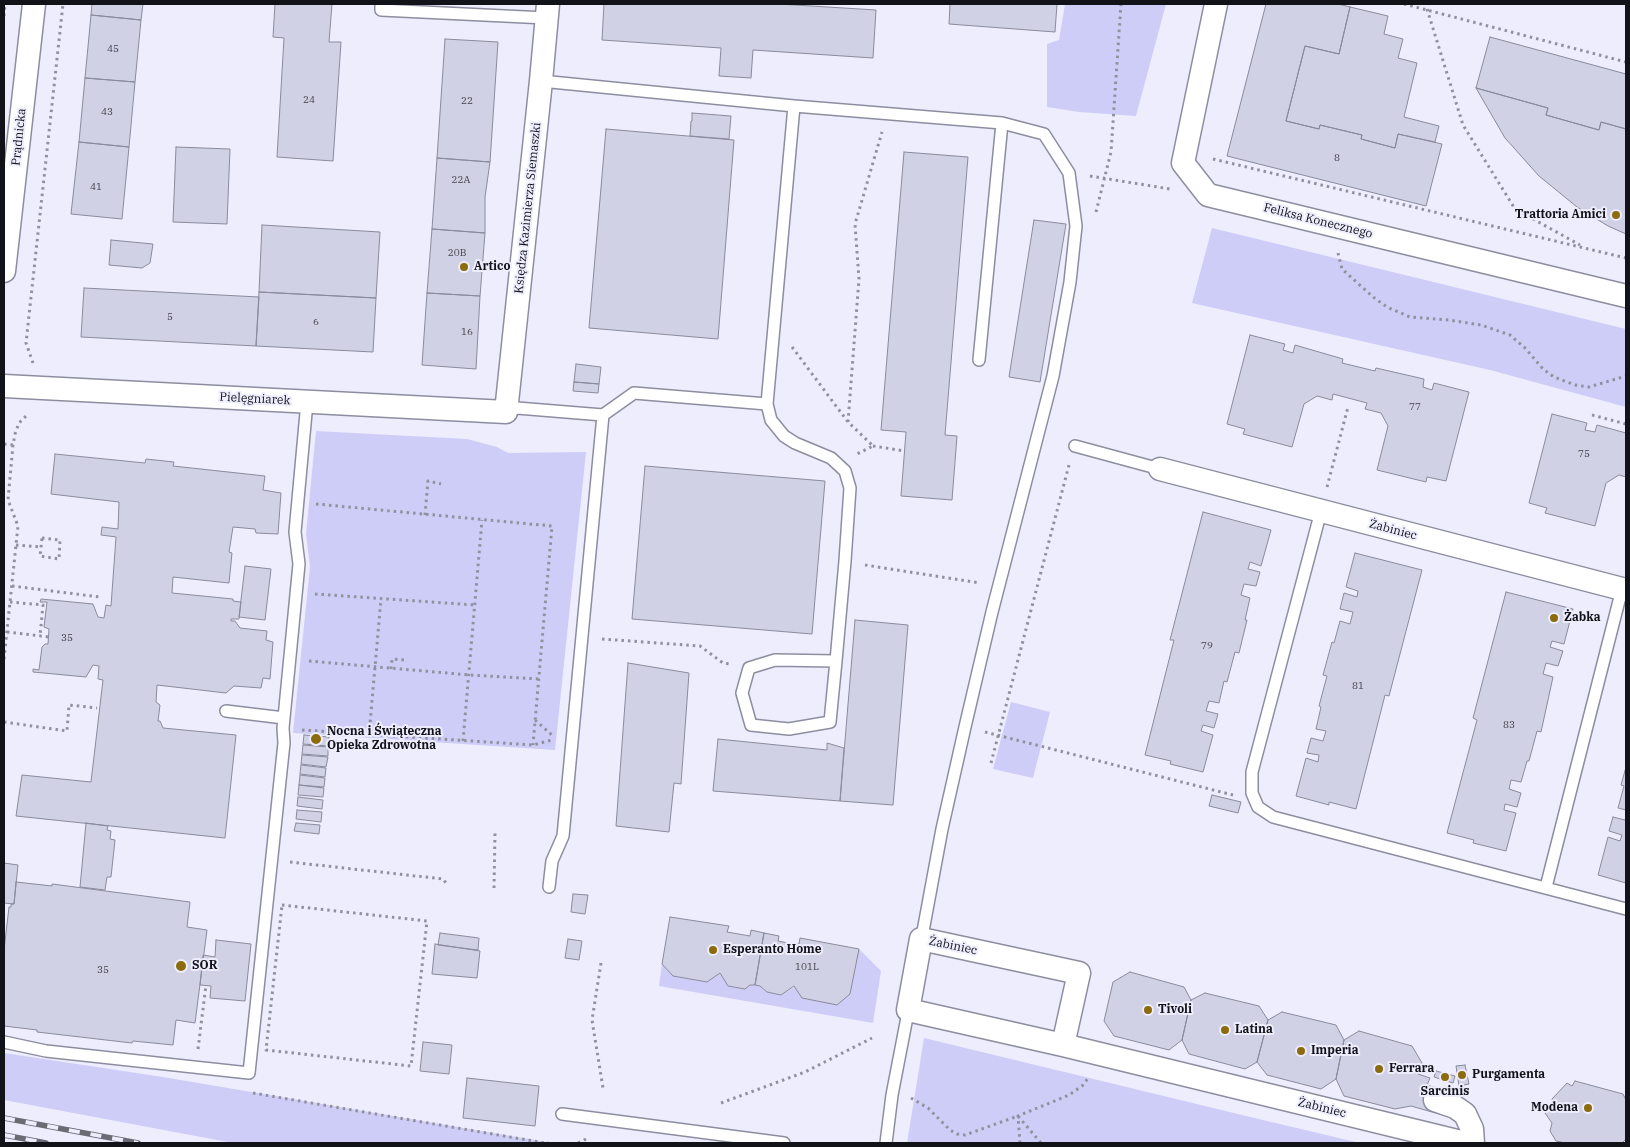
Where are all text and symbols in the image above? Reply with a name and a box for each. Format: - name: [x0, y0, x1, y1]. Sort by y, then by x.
- house number: 45: [107, 43, 119, 55]
- house number: 24: [303, 94, 315, 106]
- house number: 22: [461, 95, 473, 107]
- house number: 43: [101, 106, 113, 118]
- street label: Prądnicka: [9, 108, 29, 166]
- street label: Księdza Kazimierza Siemaszki: [512, 122, 544, 294]
- house number: 8: [1334, 152, 1340, 164]
- house number: 22A: [452, 174, 470, 186]
- house number: 41: [90, 181, 102, 193]
- street label: Feliksa Konecznego: [1262, 201, 1374, 241]
- place label: Trattoria Amici: [1515, 208, 1606, 222]
- marker: Trattoria Amici: [1610, 209, 1622, 221]
- house number: 20B: [448, 247, 466, 259]
- place label: Artico: [474, 260, 510, 274]
- marker: Artico: [458, 261, 470, 273]
- house number: 5: [167, 311, 173, 323]
- house number: 6: [313, 316, 319, 328]
- house number: 16: [461, 326, 473, 338]
- street label: Pielęgniarek: [219, 390, 291, 408]
- house number: 77: [1409, 401, 1421, 413]
- house number: 75: [1578, 448, 1590, 460]
- street label: Żabiniec: [1367, 517, 1419, 543]
- place label: Żabka: [1564, 611, 1601, 625]
- marker: Żabka: [1548, 612, 1560, 624]
- house number: 35: [61, 632, 73, 644]
- house number: 79: [1201, 640, 1213, 652]
- house number: 81: [1352, 680, 1364, 692]
- house number: 83: [1503, 719, 1515, 731]
- place label: Nocna i Świąteczna Opieka Zdrowotna: [327, 725, 442, 753]
- marker: Nocna i Świąteczna Opieka Zdrowotna: [309, 732, 323, 746]
- street label: Żabiniec: [927, 934, 979, 958]
- place label: Esperanto Home: [723, 943, 822, 957]
- marker: Esperanto Home: [707, 944, 719, 956]
- marker: SOR: [174, 959, 188, 973]
- place label: SOR: [192, 959, 217, 973]
- house number: 101L: [795, 961, 819, 973]
- house number: 35: [97, 964, 109, 976]
- place label: Tivoli: [1158, 1003, 1192, 1017]
- marker: Tivoli: [1142, 1004, 1154, 1016]
- place label: Latina: [1235, 1023, 1273, 1037]
- marker: Latina: [1219, 1024, 1231, 1036]
- place label: Imperia: [1311, 1044, 1358, 1058]
- marker: Imperia: [1295, 1045, 1307, 1057]
- place label: Ferrara: [1389, 1062, 1434, 1076]
- marker: Ferrara: [1373, 1063, 1385, 1075]
- place label: Purgamenta: [1472, 1068, 1545, 1082]
- marker: Purgamenta: [1456, 1069, 1468, 1081]
- marker: Sarcinis: [1439, 1071, 1451, 1083]
- place label: Sarcinis: [1421, 1085, 1469, 1099]
- street label: Żabiniec: [1296, 1095, 1348, 1121]
- place label: Modena: [1531, 1101, 1578, 1115]
- marker: Modena: [1582, 1102, 1594, 1114]

